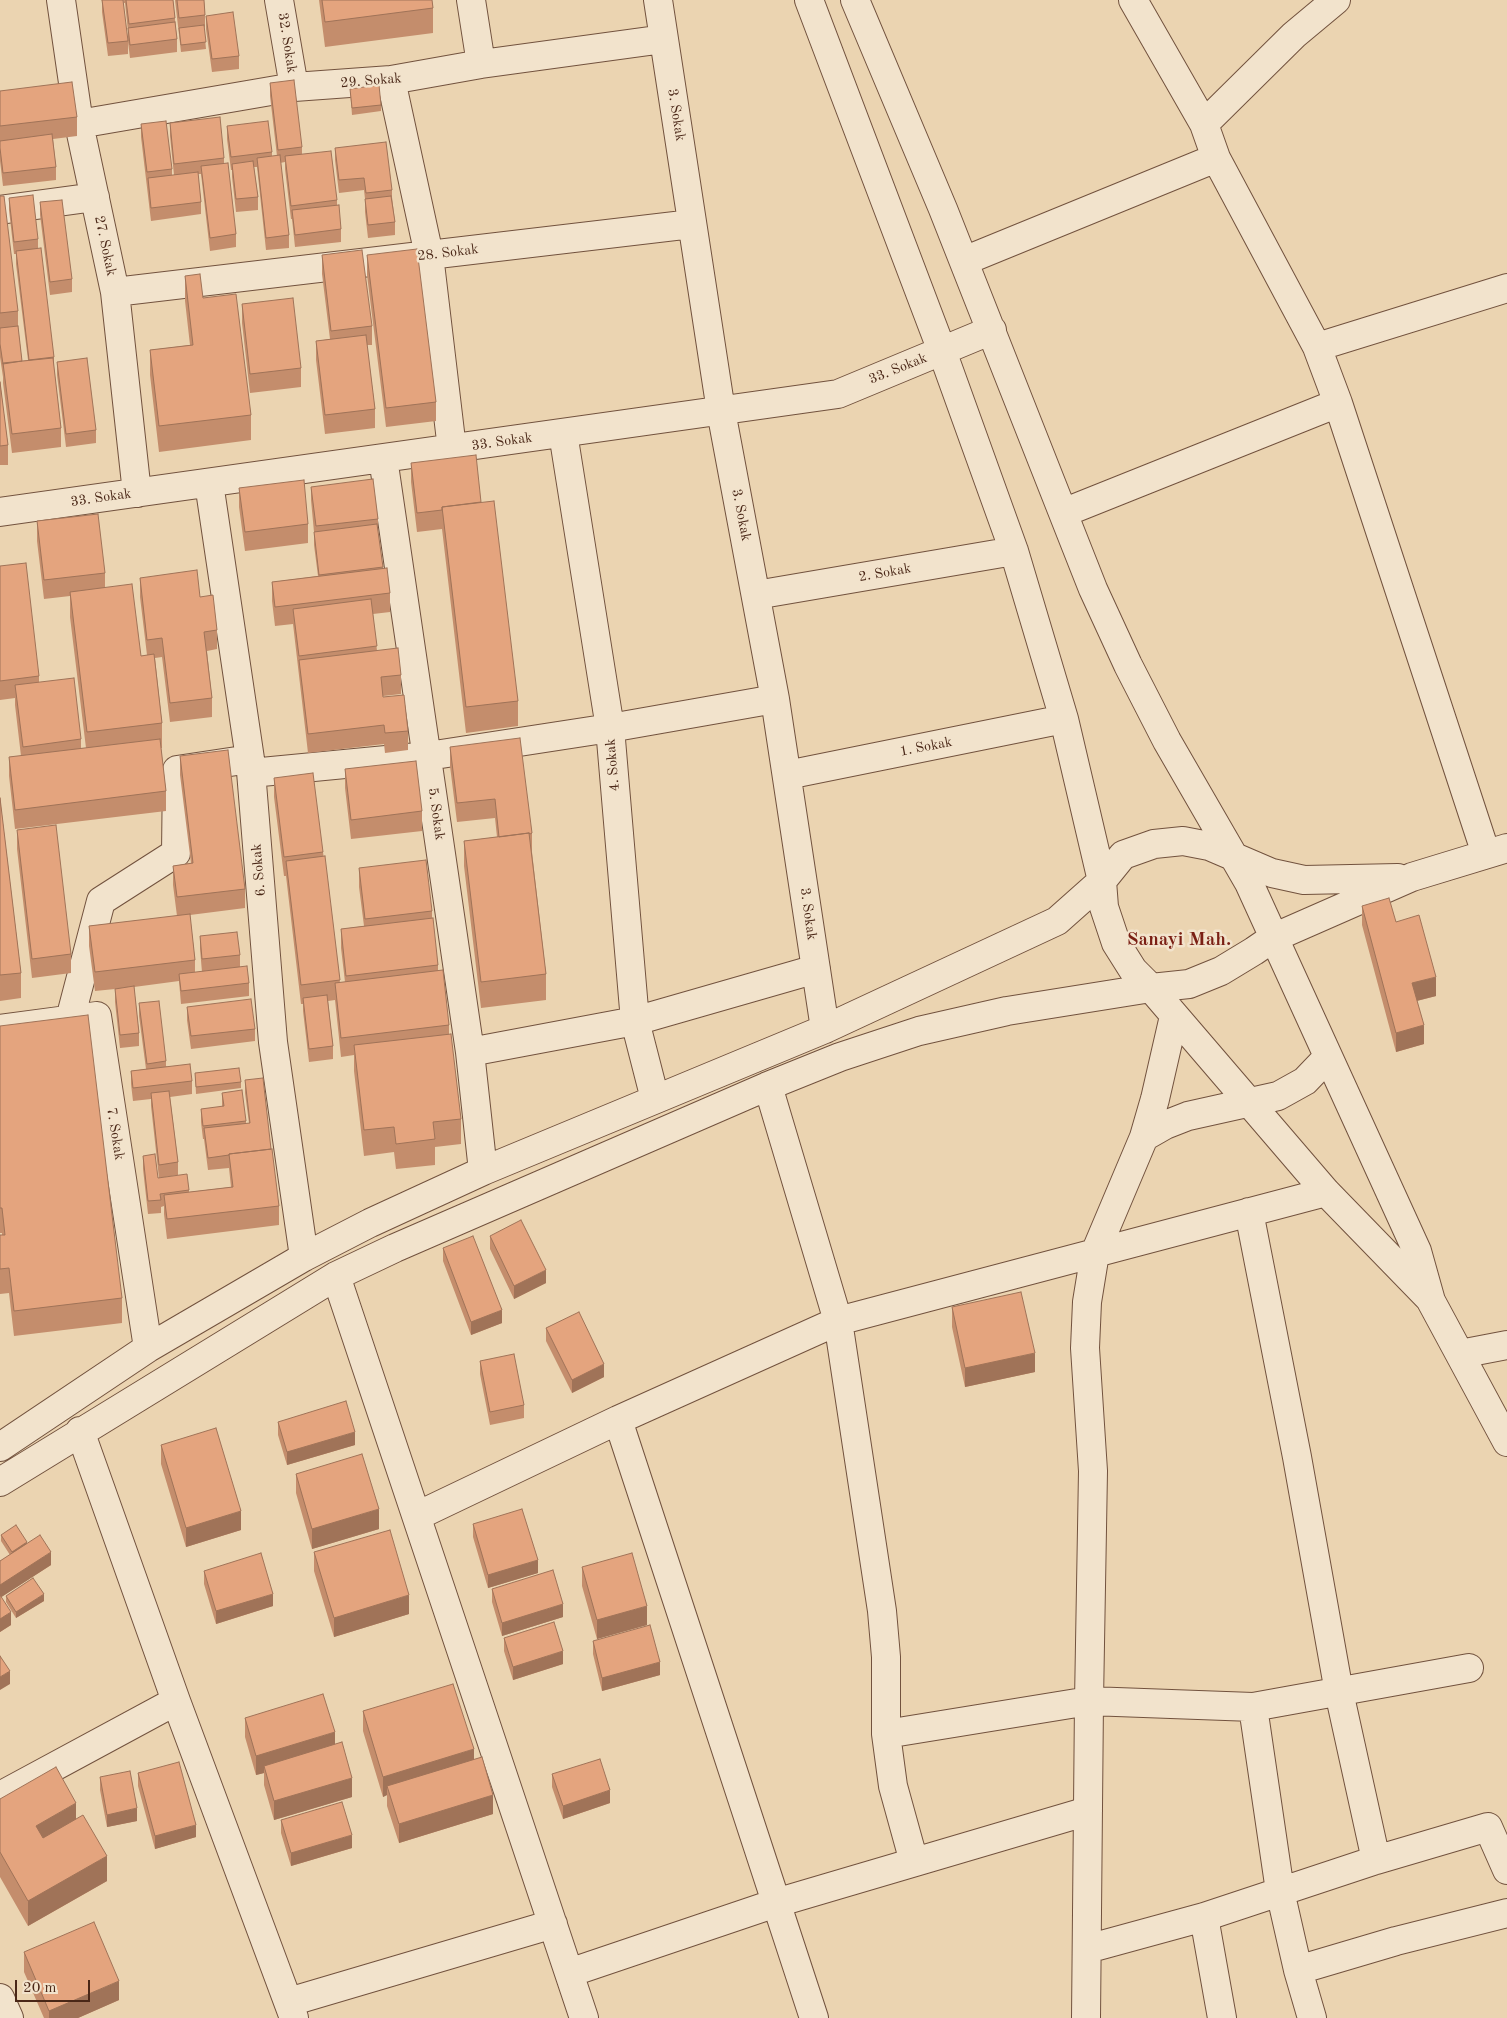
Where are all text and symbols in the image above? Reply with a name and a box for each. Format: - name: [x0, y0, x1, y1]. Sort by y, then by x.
- street label: 32. Sokak: [274, 11, 300, 75]
- street label: 29. Sokak: [340, 70, 402, 92]
- street label: 3. Sokak: [664, 87, 688, 143]
- street label: 27. Sokak: [90, 214, 120, 278]
- street label: 28. Sokak: [417, 241, 479, 265]
- street label: 33. Sokak: [866, 350, 930, 388]
- street label: 33. Sokak: [471, 429, 533, 455]
- street label: 33. Sokak: [70, 485, 132, 511]
- street label: 3. Sokak: [728, 487, 754, 543]
- street label: 2. Sokak: [857, 560, 913, 586]
- street label: 1. Sokak: [898, 734, 954, 760]
- street label: 4. Sokak: [602, 738, 624, 792]
- street label: 5. Sokak: [424, 787, 448, 841]
- street label: 6. Sokak: [248, 843, 270, 897]
- street label: 3. Sokak: [796, 887, 820, 941]
- district label: Sanayi Mah.: [1127, 929, 1231, 951]
- street label: 7. Sokak: [103, 1106, 127, 1162]
- scale bar: [18, 1970, 92, 2002]
- text: 20 m: [23, 1981, 57, 1996]

